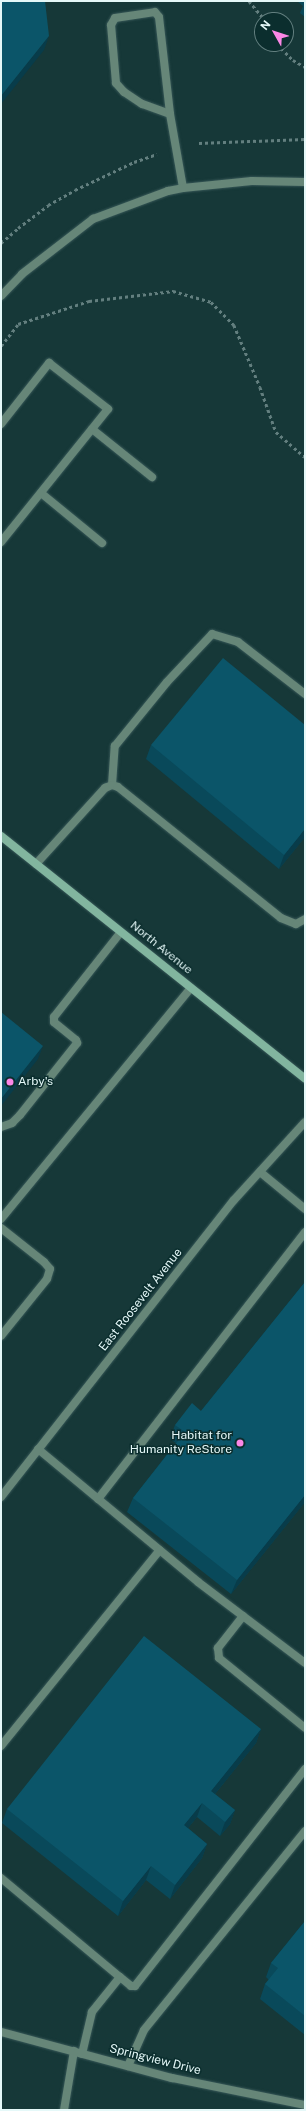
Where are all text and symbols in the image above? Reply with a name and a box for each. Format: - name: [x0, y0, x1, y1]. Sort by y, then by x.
- north arrow: [254, 12, 294, 52]
- text: N: [258, 18, 273, 32]
- street label: North Avenue: [127, 918, 195, 978]
- place label: Arby's: [18, 1075, 53, 1089]
- marker: Arby's: [5, 1077, 15, 1087]
- street label: East Roosevelt Avenue: [96, 1246, 186, 1354]
- place label: Habitat for Humanity ReStore: [130, 1429, 232, 1457]
- marker: Habitat for Humanity ReStore: [235, 1438, 245, 1448]
- street label: Springview Drive: [108, 2042, 202, 2078]

